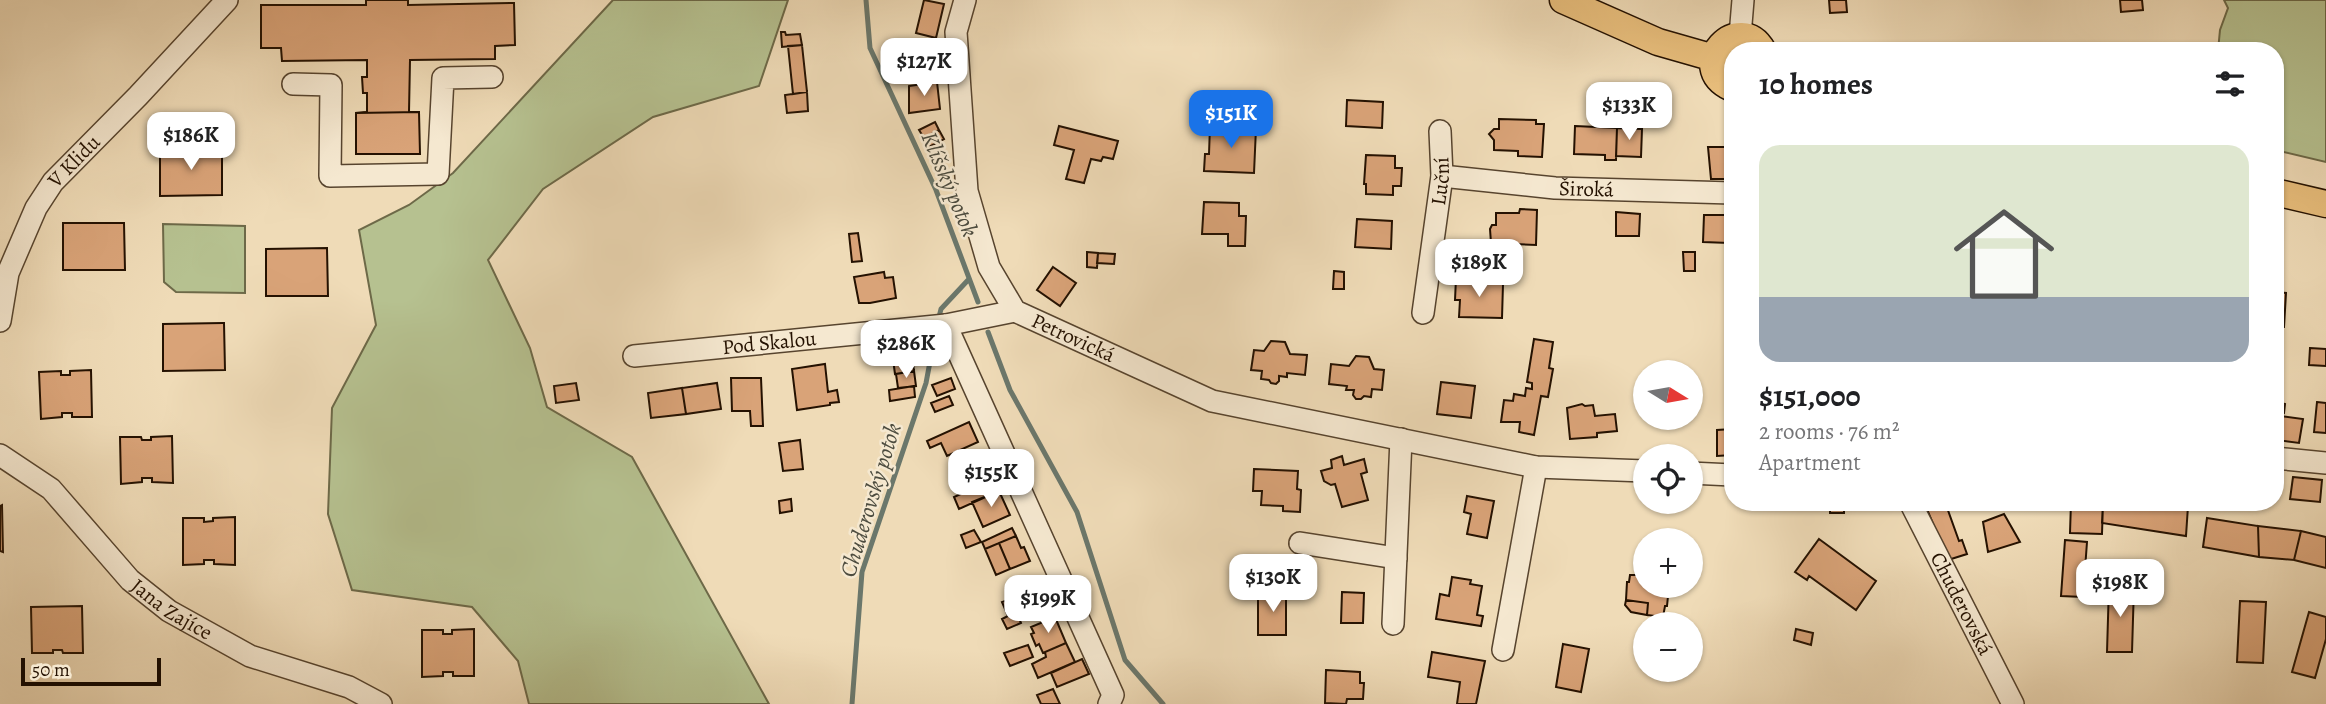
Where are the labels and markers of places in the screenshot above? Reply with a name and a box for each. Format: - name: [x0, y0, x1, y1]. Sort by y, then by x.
- pin: $127K: [875, 38, 973, 98]
- pin: $133K: [1580, 82, 1678, 142]
- pin: $151K: [1182, 90, 1280, 150]
- pin: $186K: [142, 113, 240, 172]
- pin: $189K: [1430, 240, 1528, 299]
- pin: $286K: [857, 320, 955, 380]
- pin: $155K: [942, 449, 1040, 509]
- pin: $130K: [1224, 554, 1322, 614]
- pin: $198K: [2071, 560, 2169, 619]
- pin: $199K: [999, 576, 1097, 635]

